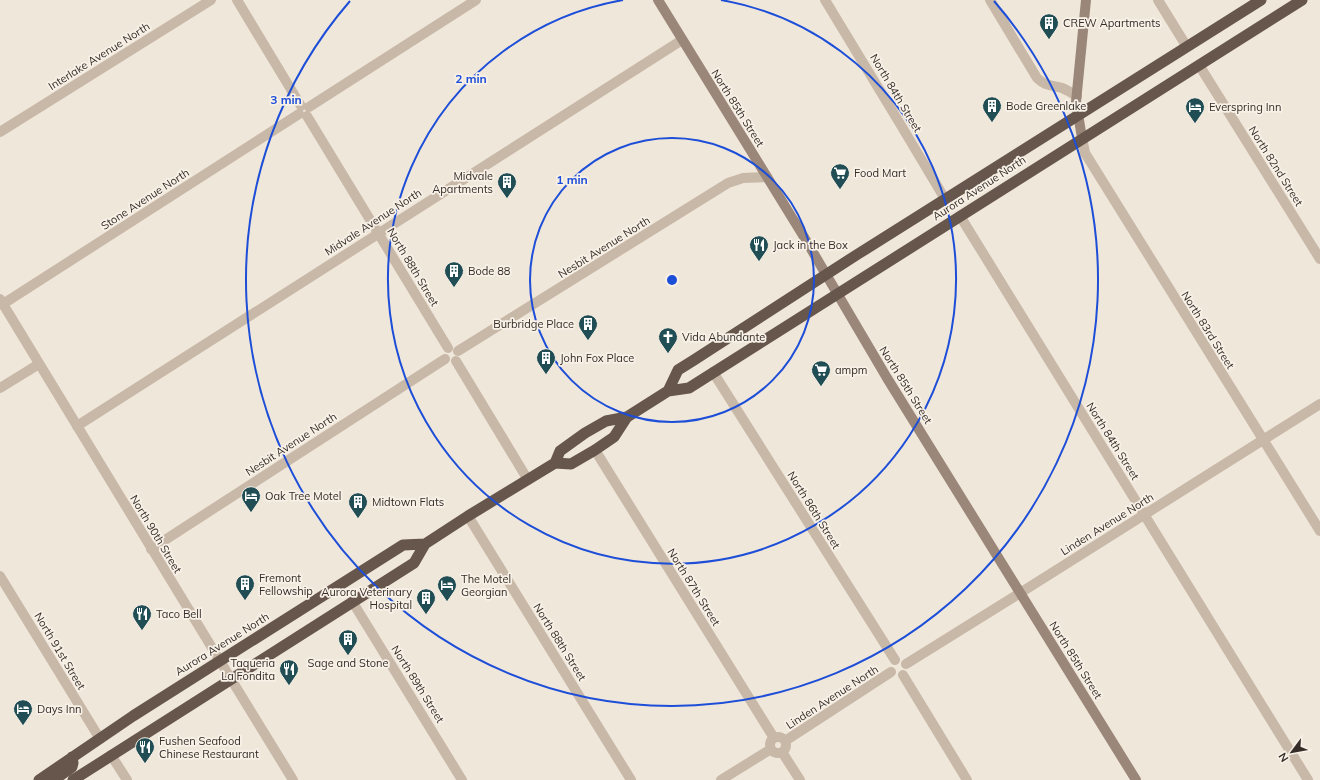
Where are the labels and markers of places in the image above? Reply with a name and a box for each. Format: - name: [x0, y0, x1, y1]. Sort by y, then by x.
- building icon: CREW Apartments: [1038, 12, 1060, 40]
- place label: CREW Apartments: [1063, 16, 1160, 30]
- building icon: Bode Greenlake: [981, 95, 1003, 123]
- hotel icon: Everspring Inn: [1184, 96, 1206, 124]
- place label: Bode Greenlake: [1006, 99, 1086, 113]
- place label: Everspring Inn: [1209, 100, 1281, 114]
- supermarket icon: Food Mart: [829, 162, 851, 190]
- place label: Food Mart: [854, 166, 906, 180]
- place label: Midvale Apartments: [432, 169, 493, 196]
- building icon: Midvale Apartments: [496, 171, 518, 199]
- restaurant icon: Jack in the Box: [748, 234, 770, 262]
- place label: Jack in the Box: [773, 238, 848, 252]
- building icon: Bode 88: [443, 260, 465, 288]
- place label: Bode 88: [468, 264, 511, 278]
- centre of rings: [665, 273, 679, 287]
- building icon: Burbridge Place: [577, 313, 599, 341]
- place label: Burbridge Place: [493, 317, 574, 331]
- church icon: Vida Abundante: [657, 326, 679, 354]
- place label: Vida Abundante: [682, 330, 765, 344]
- building icon: John Fox Place: [535, 347, 557, 375]
- place label: John Fox Place: [560, 351, 634, 365]
- supermarket icon: ampm: [810, 359, 832, 387]
- place label: ampm: [835, 363, 868, 377]
- hotel icon: Oak Tree Motel: [240, 485, 262, 513]
- place label: Oak Tree Motel: [265, 489, 341, 503]
- building icon: Midtown Flats: [347, 491, 369, 519]
- place label: Midtown Flats: [372, 495, 444, 509]
- place label: Fremont Fellowship: [259, 571, 313, 598]
- place label: The Motel Georgian: [461, 572, 511, 599]
- building icon: Fremont Fellowship: [234, 573, 256, 601]
- hotel icon: The Motel Georgian: [436, 574, 458, 602]
- place label: Aurora Veterinary Hospital: [321, 585, 412, 612]
- building icon: Aurora Veterinary Hospital: [415, 587, 437, 615]
- restaurant icon: Taco Bell: [131, 603, 153, 631]
- place label: Taco Bell: [156, 607, 202, 621]
- building icon: Sage and Stone: [337, 628, 359, 656]
- place label: Taqueria La Fondita: [221, 656, 275, 683]
- place label: Sage and Stone: [308, 656, 388, 670]
- restaurant icon: Taqueria La Fondita: [278, 658, 300, 686]
- hotel icon: Days Inn: [12, 698, 34, 726]
- place label: Days Inn: [37, 702, 82, 716]
- place label: Fushen Seafood Chinese Restaurant: [159, 734, 259, 761]
- restaurant icon: Fushen Seafood Chinese Restaurant: [134, 736, 156, 764]

